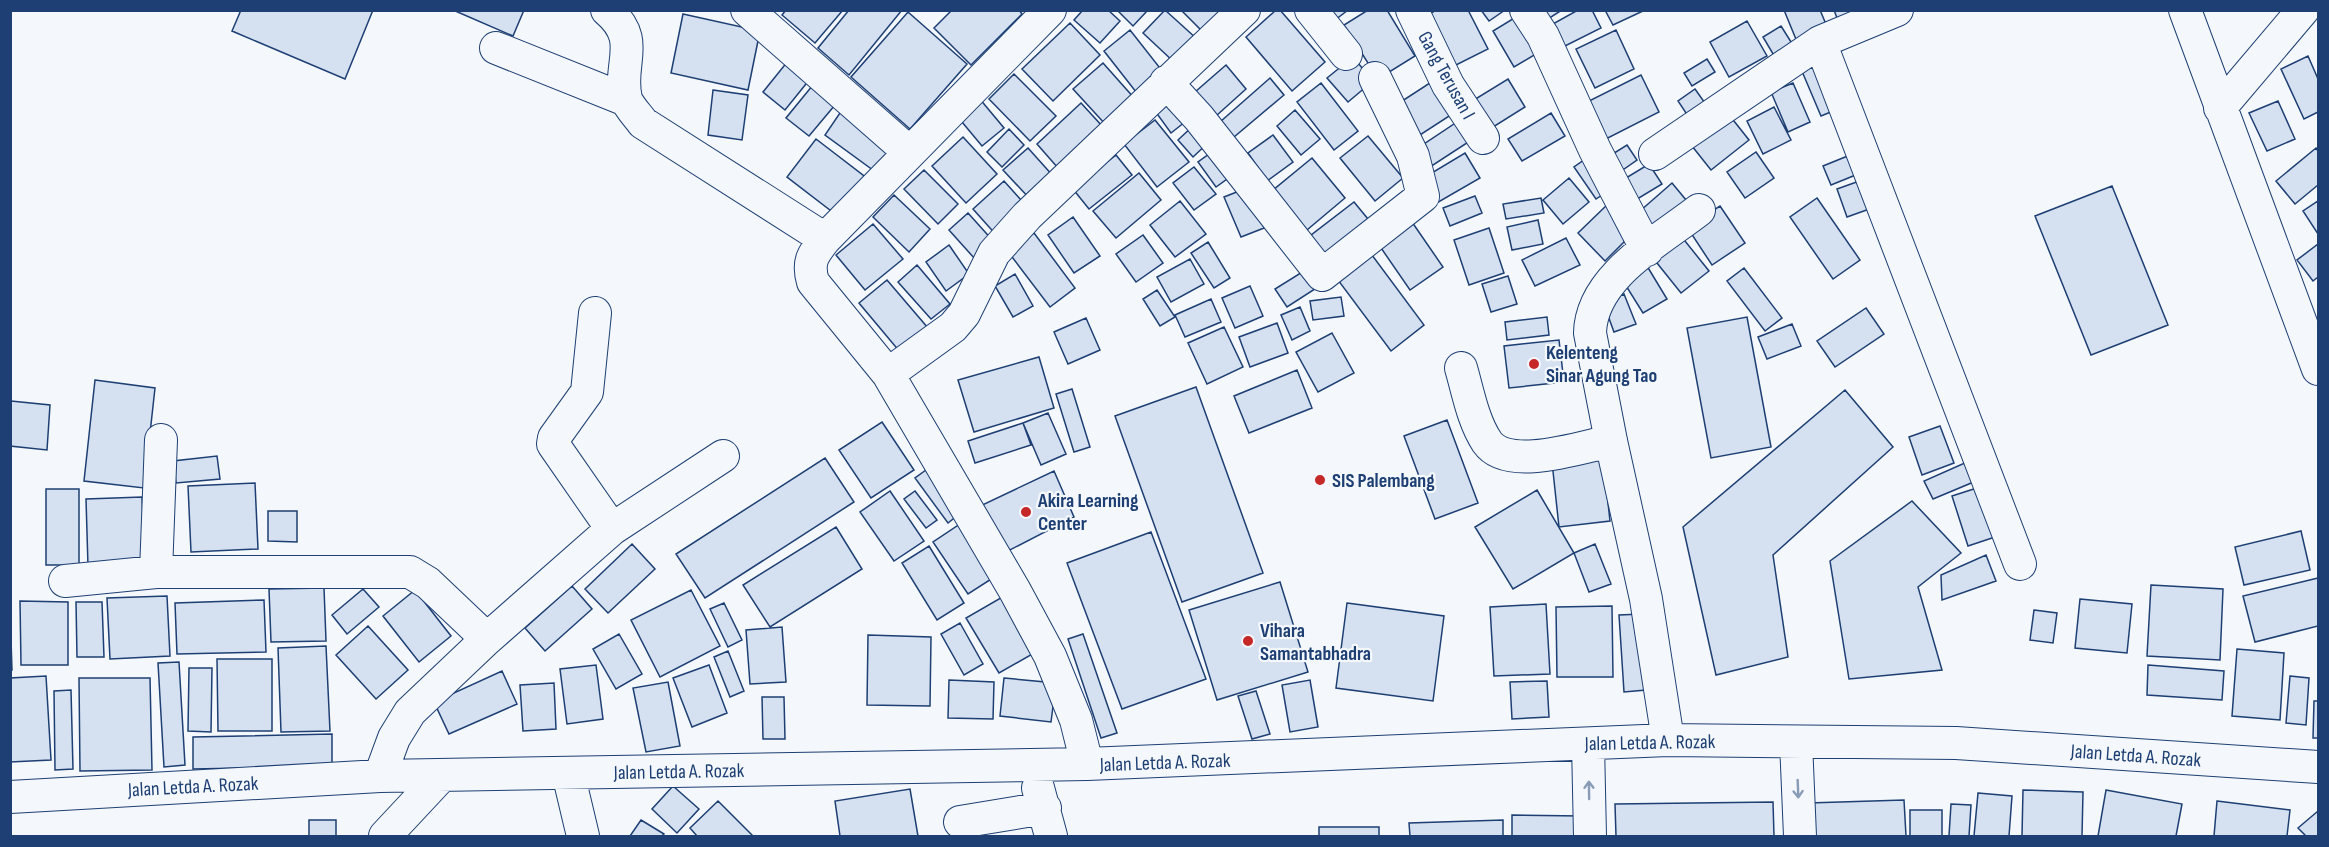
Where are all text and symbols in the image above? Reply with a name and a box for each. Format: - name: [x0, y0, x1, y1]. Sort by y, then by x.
- street label: Gang Terusan I: [1412, 27, 1480, 124]
- place label: Kelenteng Sinar Agung Tao: [1546, 341, 1657, 388]
- marker: Kelenteng Sinar Agung Tao: [1527, 357, 1541, 371]
- place label: SIS Palembang: [1332, 469, 1435, 493]
- marker: SIS Palembang: [1313, 473, 1327, 487]
- place label: Akira Learning Center: [1037, 489, 1139, 536]
- marker: Akira Learning Center: [1019, 505, 1033, 519]
- place label: Vihara Samantabhadra: [1260, 619, 1371, 666]
- marker: Vihara Samantabhadra: [1241, 634, 1255, 648]
- street label: Jalan Letda A. Rozak: [1584, 730, 1716, 756]
- street label: Jalan Letda A. Rozak: [2069, 739, 2202, 773]
- street label: Jalan Letda A. Rozak: [1098, 749, 1231, 777]
- street label: Jalan Letda A. Rozak: [613, 759, 745, 785]
- street label: Jalan Letda A. Rozak: [126, 772, 259, 802]
- one-way arrow: [1792, 779, 1804, 799]
- one-way arrow: [1583, 781, 1595, 801]

